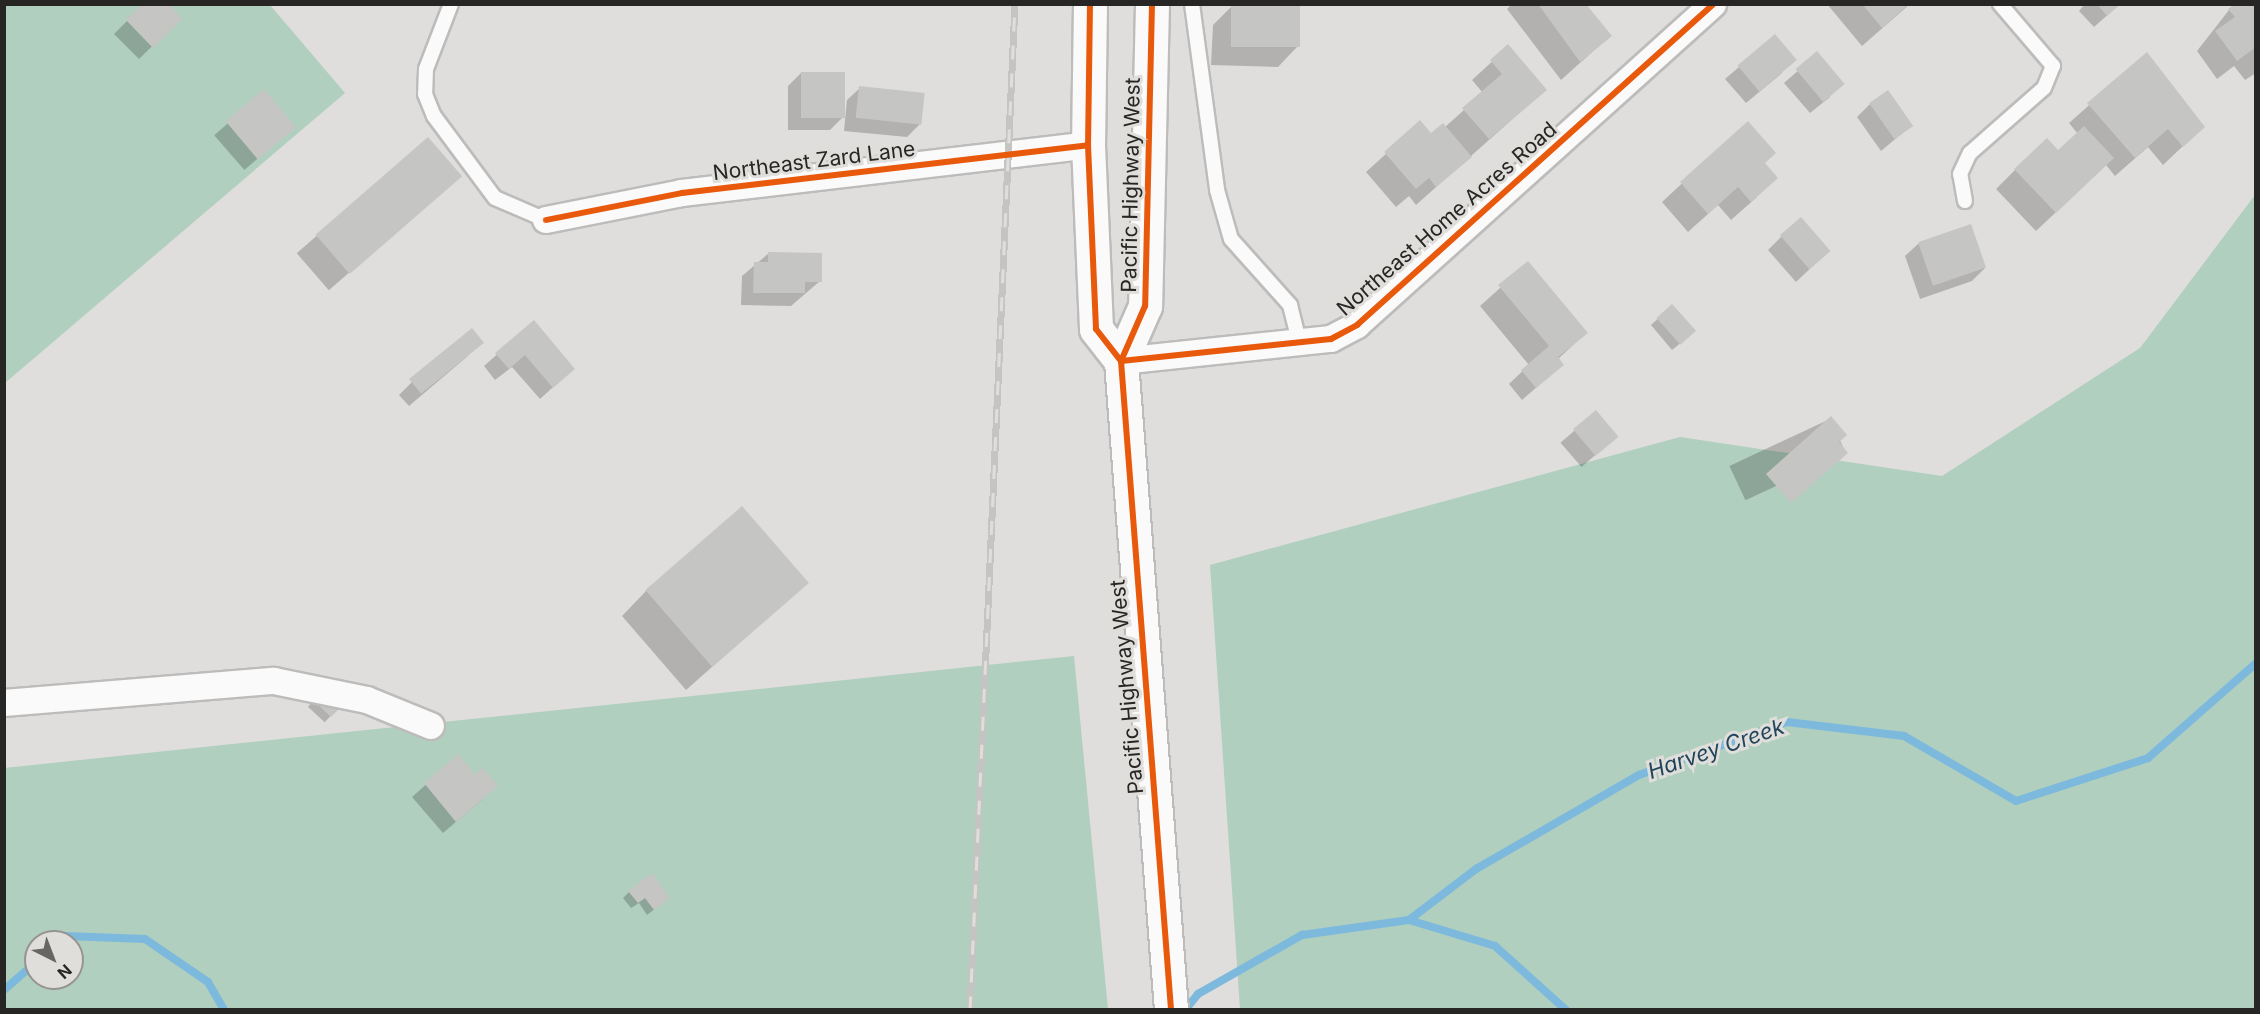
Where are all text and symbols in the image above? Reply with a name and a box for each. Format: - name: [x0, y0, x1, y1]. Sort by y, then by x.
- street label: Pacific Highway West: [1117, 77, 1145, 293]
- street label: Northeast Home Acres Road: [1332, 117, 1562, 321]
- street label: Northeast Zard Lane: [711, 136, 917, 186]
- street label: Pacific Highway West: [1105, 579, 1149, 795]
- water label: Harvey Creek: [1644, 713, 1788, 785]
- north arrow: [24, 930, 84, 990]
- text: N: [53, 960, 76, 983]

